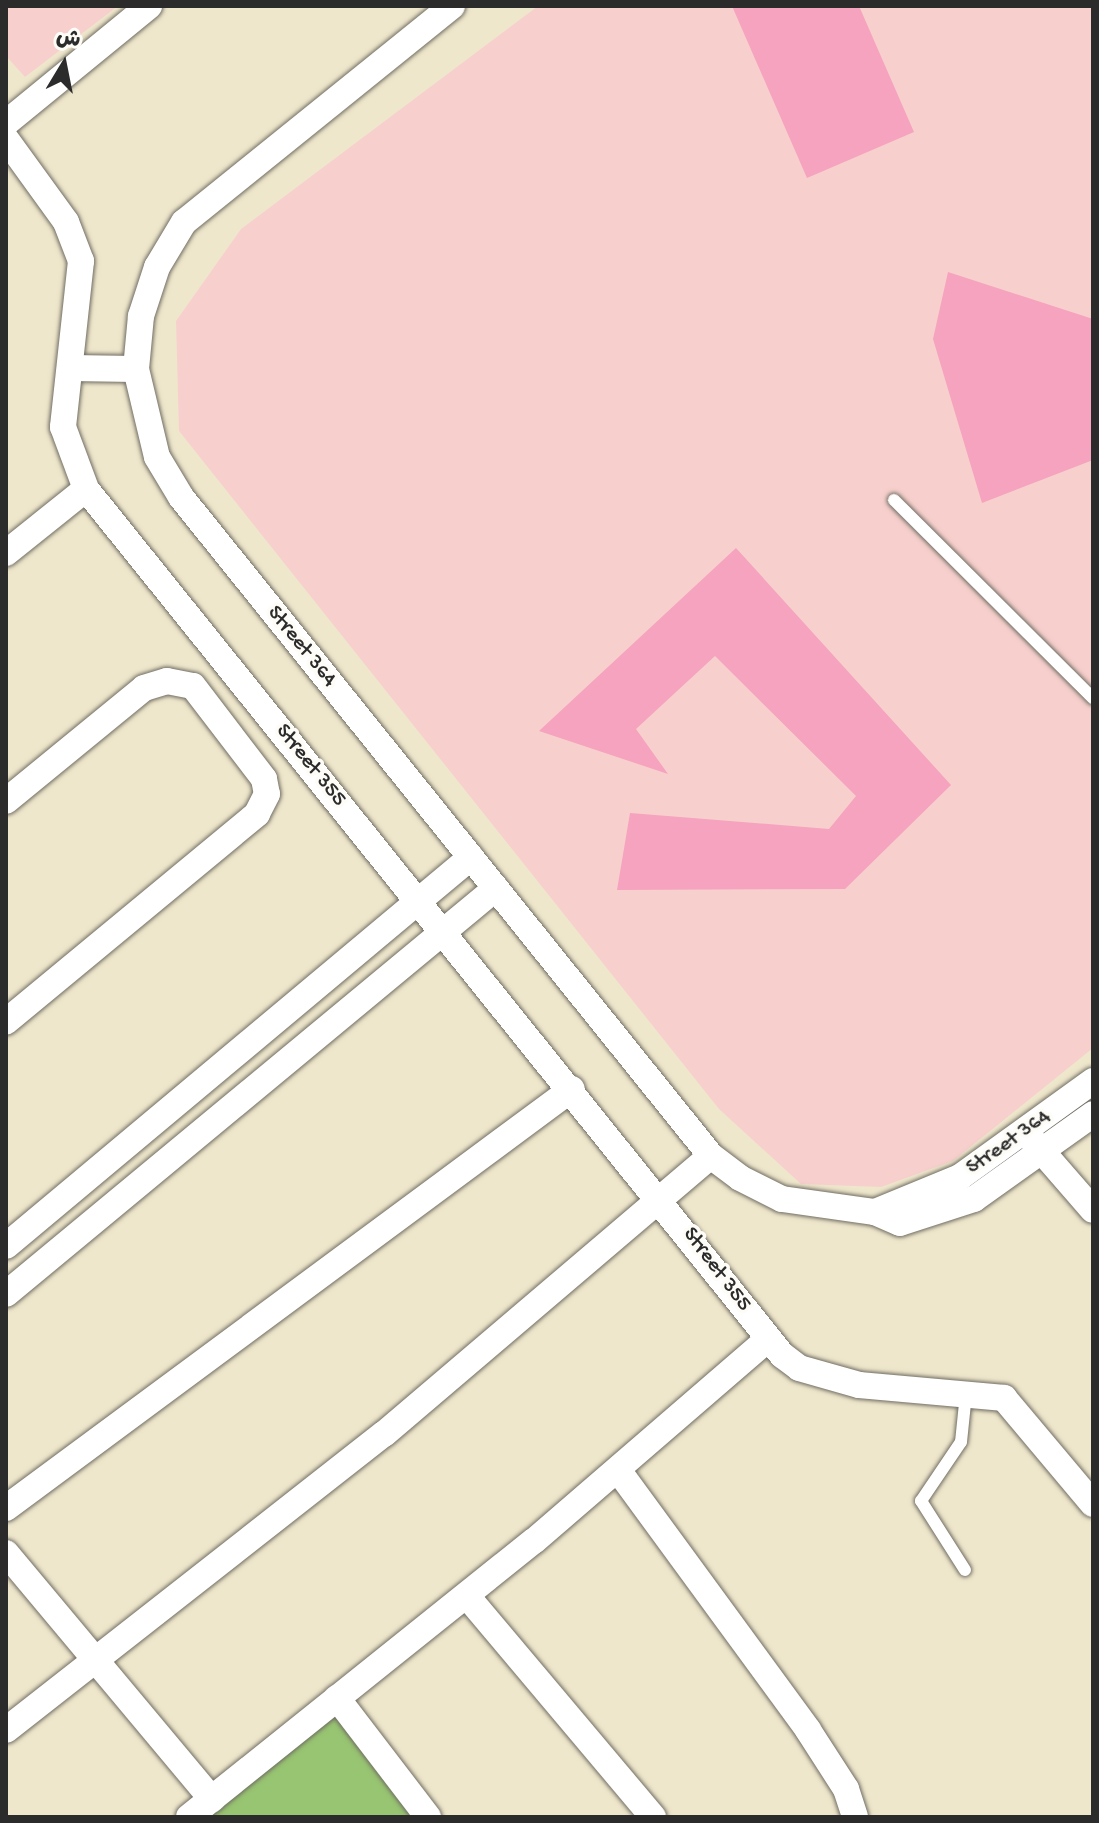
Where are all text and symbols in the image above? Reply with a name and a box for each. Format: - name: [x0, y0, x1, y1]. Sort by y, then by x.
- north arrow: [24, 24, 104, 104]
- text: ش: [54, 25, 82, 55]
- street label: Street 364: [260, 601, 342, 693]
- street label: Street 355: [269, 719, 351, 813]
- street label: Street 364: [962, 1104, 1056, 1182]
- street label: Street 355: [676, 1223, 756, 1317]

